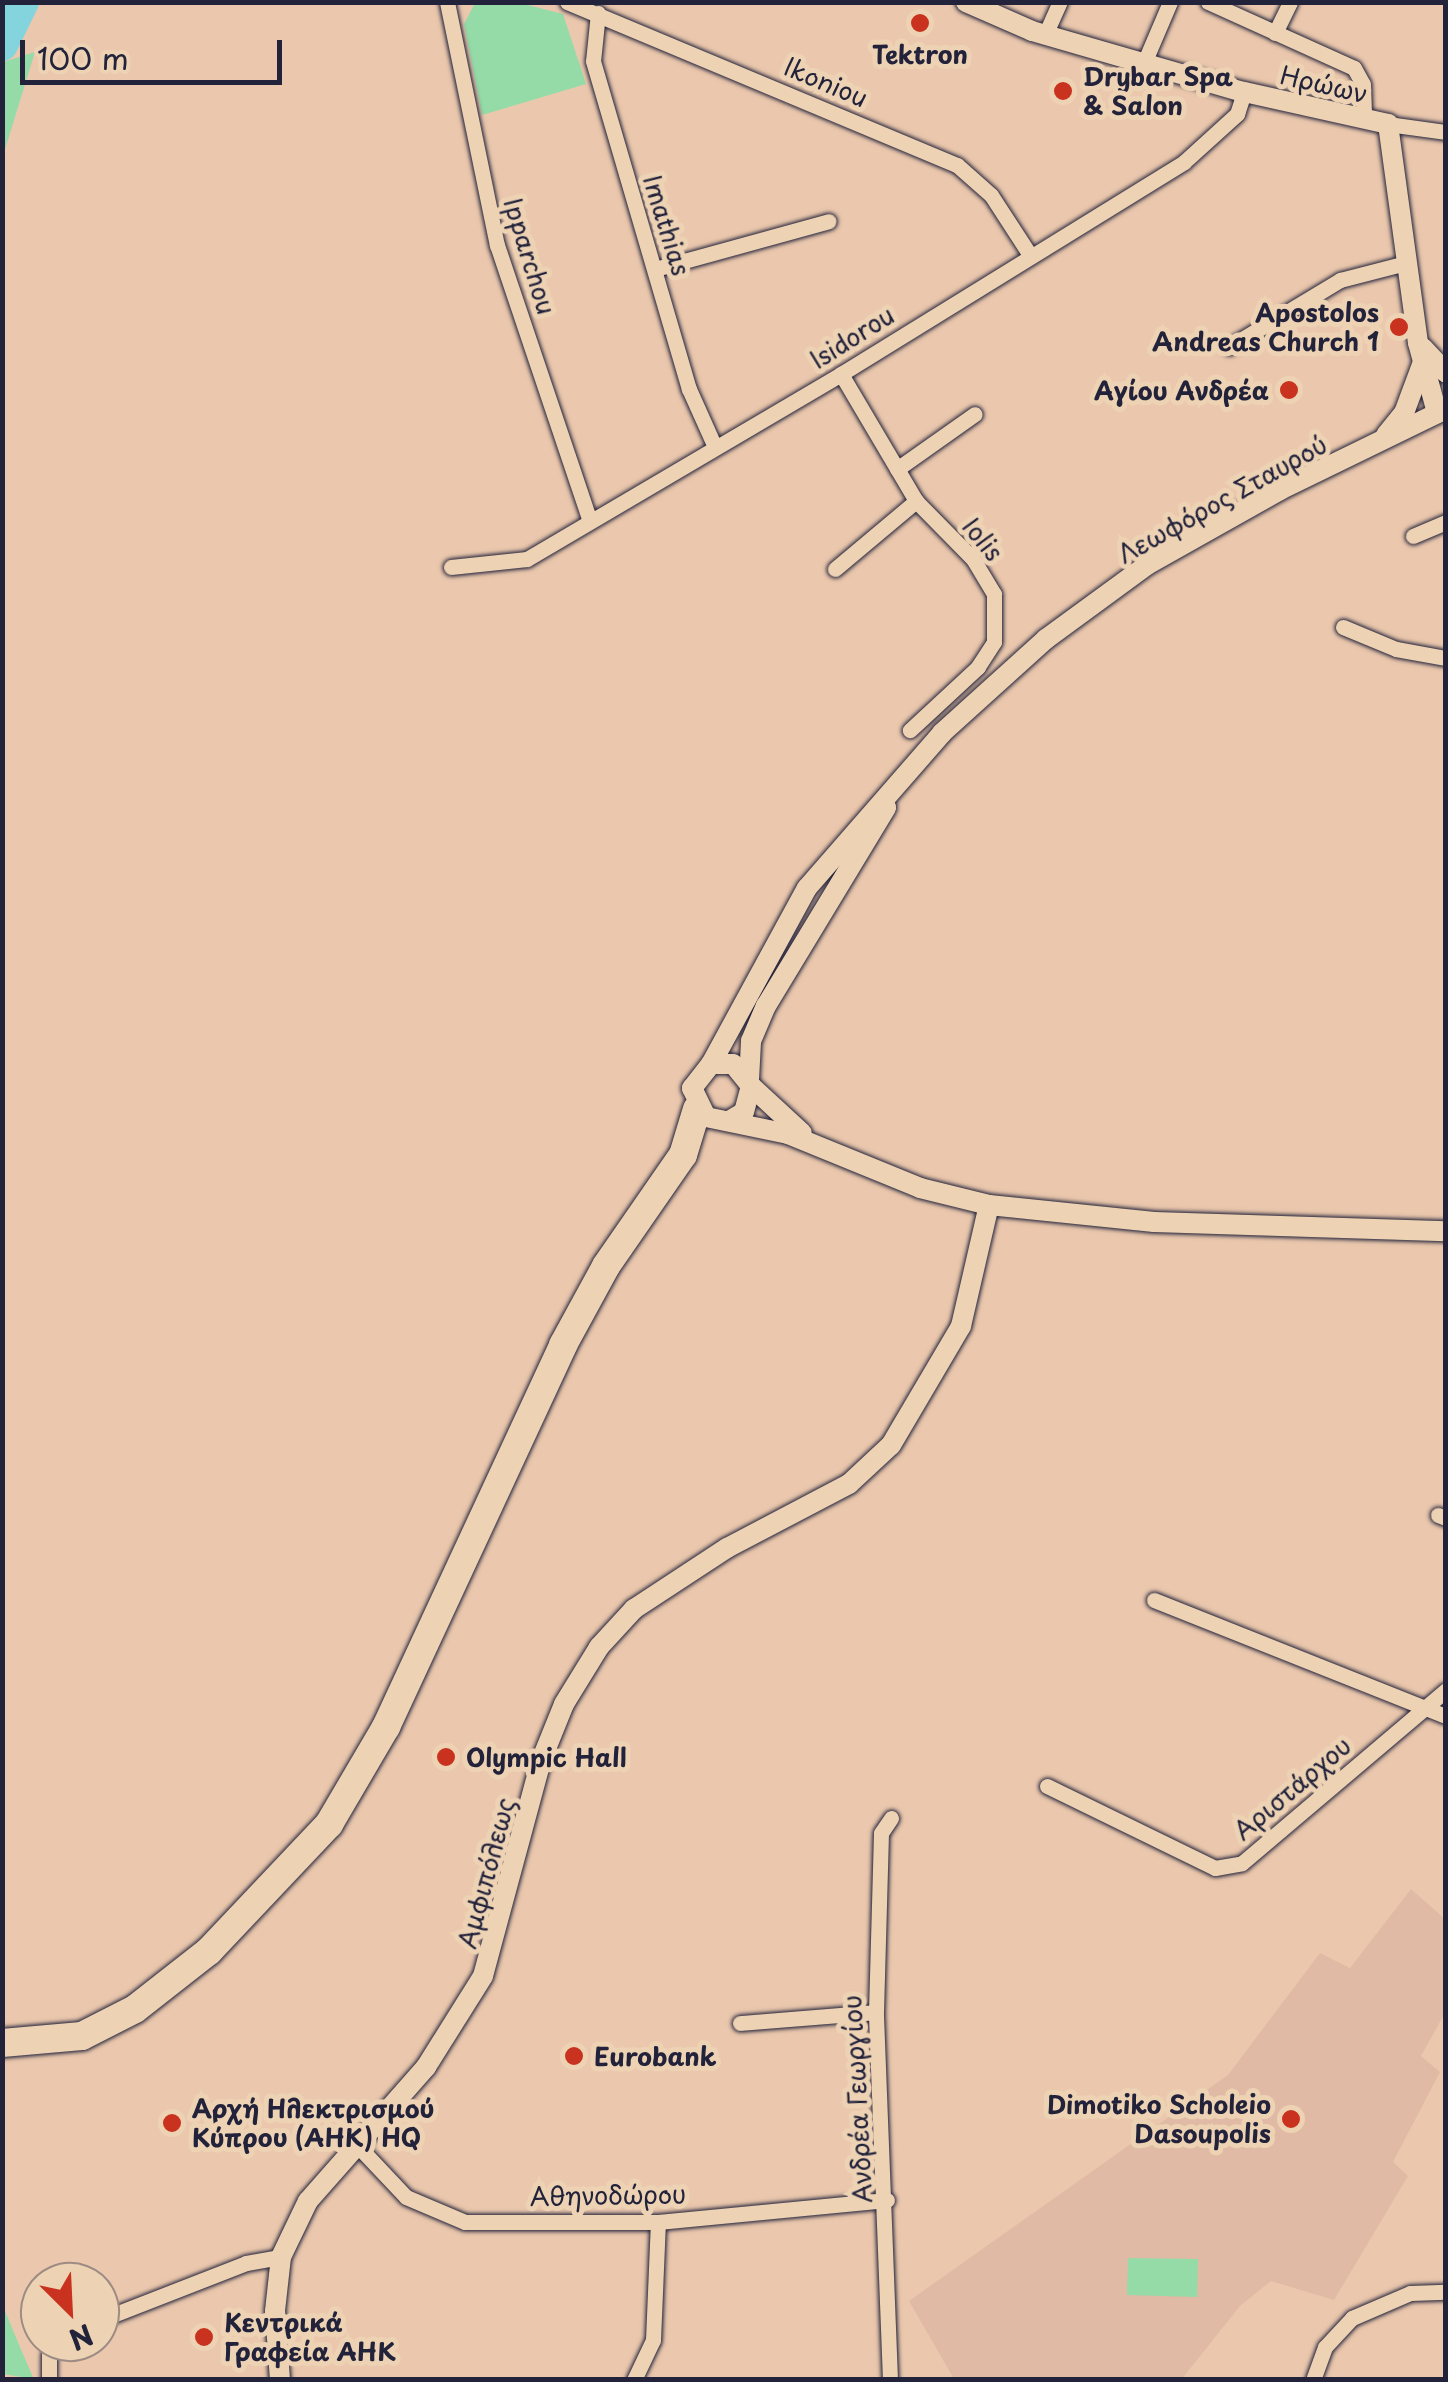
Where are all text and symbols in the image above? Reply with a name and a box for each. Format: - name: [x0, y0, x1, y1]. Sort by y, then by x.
- marker: Tektron: [909, 12, 931, 34]
- scale bar: [25, 20, 288, 82]
- text: 100 m: [37, 35, 129, 80]
- place label: Tektron: [872, 39, 968, 69]
- street label: Ikoniou: [780, 51, 872, 113]
- street label: Ηρώων: [1277, 59, 1371, 109]
- place label: Drybar Spa & Salon: [1083, 62, 1232, 121]
- marker: Drybar Spa & Salon: [1052, 80, 1074, 102]
- street label: Imathias: [637, 171, 697, 279]
- street label: Ipparchou: [498, 194, 562, 318]
- place label: Apostolos Andreas Church 1: [1152, 298, 1379, 357]
- street label: Isidorou: [804, 300, 900, 374]
- marker: Apostolos Andreas Church 1: [1388, 316, 1410, 338]
- place label: Αγίου Ανδρέα: [1094, 375, 1269, 405]
- marker: Αγίου Ανδρέα: [1278, 379, 1300, 401]
- street label: Λεωφόρος Σταυρού: [1112, 429, 1332, 569]
- street label: Iolis: [957, 511, 1009, 567]
- street label: Αριστάρχου: [1227, 1730, 1357, 1846]
- place label: Olympic Hall: [466, 1742, 626, 1772]
- marker: Olympic Hall: [435, 1746, 457, 1768]
- street label: Αμφιπόλεως: [452, 1794, 520, 1952]
- street label: Ανδρέα Γεωργίου: [837, 1993, 877, 2205]
- place label: Eurobank: [594, 2041, 717, 2071]
- marker: Eurobank: [563, 2045, 585, 2067]
- place label: Dimotiko Scholeio Dasoupolis: [1046, 2090, 1271, 2149]
- place label: Αρχή Ηλεκτρισμού Κύπρου (ΑΗΚ) HQ: [192, 2094, 434, 2153]
- marker: Dimotiko Scholeio Dasoupolis: [1280, 2108, 1302, 2130]
- marker: Αρχή Ηλεκτρισμού Κύπρου (ΑΗΚ) HQ: [161, 2112, 183, 2134]
- street label: Αθηνοδώρου: [530, 2179, 686, 2211]
- north arrow: [20, 2262, 120, 2362]
- place label: Κεντρικά Γραφεία ΑΗΚ: [224, 2308, 396, 2367]
- text: N: [63, 2314, 100, 2362]
- marker: Κεντρικά Γραφεία ΑΗΚ: [193, 2326, 215, 2348]

